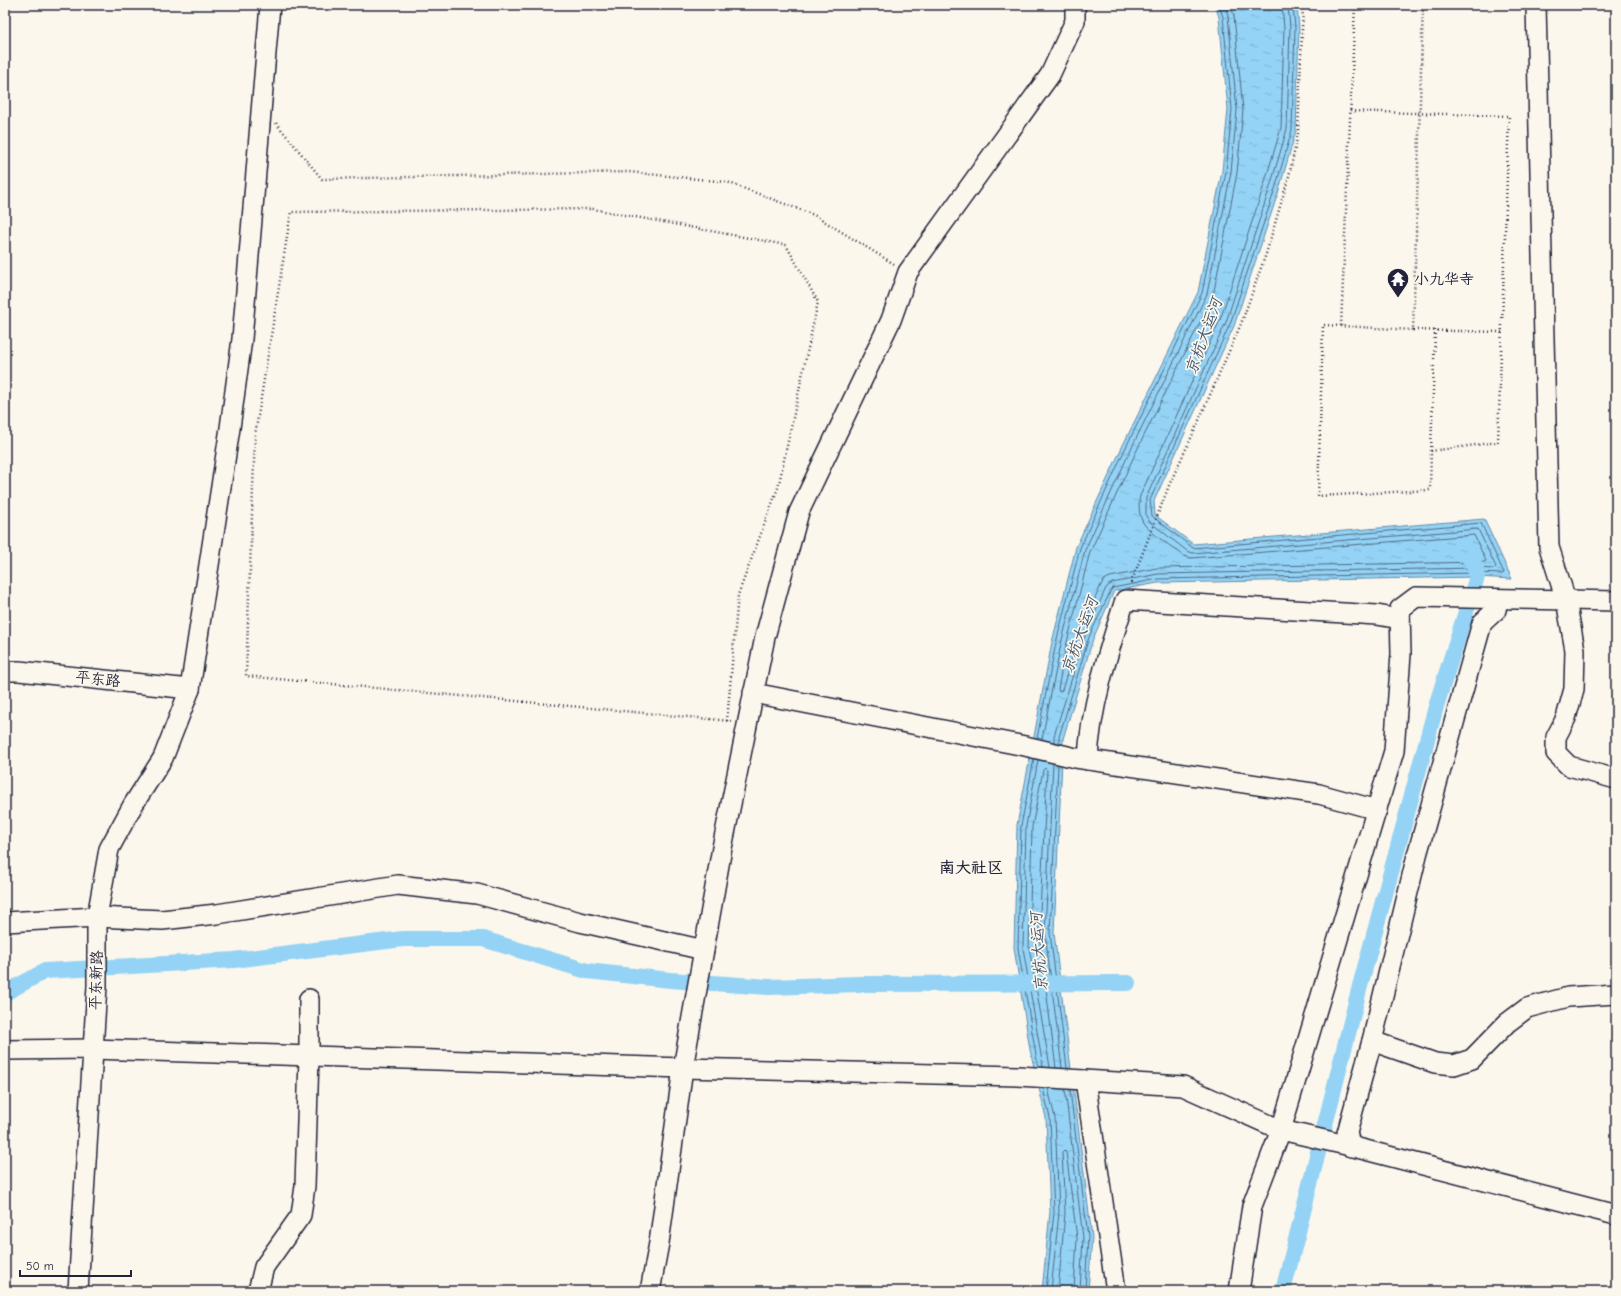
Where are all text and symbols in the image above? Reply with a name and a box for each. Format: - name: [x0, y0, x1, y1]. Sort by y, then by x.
- temple icon: 小九华寺: [1385, 266, 1411, 299]
- place label: 小九华寺: [1414, 270, 1474, 288]
- water label: 京杭大运河: [1182, 293, 1227, 377]
- water label: 京杭大运河: [1058, 592, 1103, 676]
- street label: 平东路: [75, 668, 121, 690]
- district label: 南大社区: [939, 859, 1003, 877]
- water label: 京杭大运河: [1027, 908, 1051, 992]
- street label: 平东新路: [86, 950, 106, 1010]
- scale bar: [20, 1252, 131, 1278]
- text: 50 m: [26, 1259, 54, 1273]

